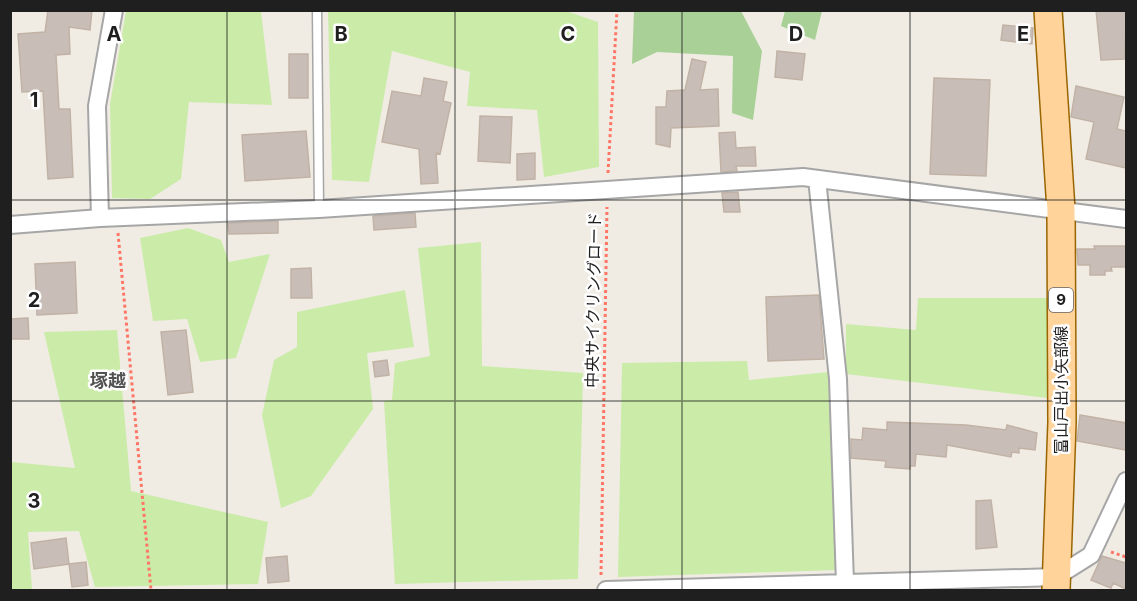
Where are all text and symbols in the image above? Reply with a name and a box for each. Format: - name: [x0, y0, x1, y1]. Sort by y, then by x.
- text: A: [107, 22, 122, 46]
- text: B: [334, 22, 348, 46]
- text: C: [561, 22, 575, 46]
- text: D: [789, 22, 803, 46]
- text: E: [1017, 22, 1029, 46]
- text: 1: [30, 88, 38, 112]
- street label: 中央サイクリングロード: [581, 212, 605, 388]
- text: 2: [28, 288, 40, 312]
- road number: 9: [1049, 288, 1073, 312]
- street label: 富山戸出小矢部線: [1051, 326, 1071, 454]
- district label: 塚越: [90, 370, 126, 391]
- text: 3: [28, 489, 40, 513]

